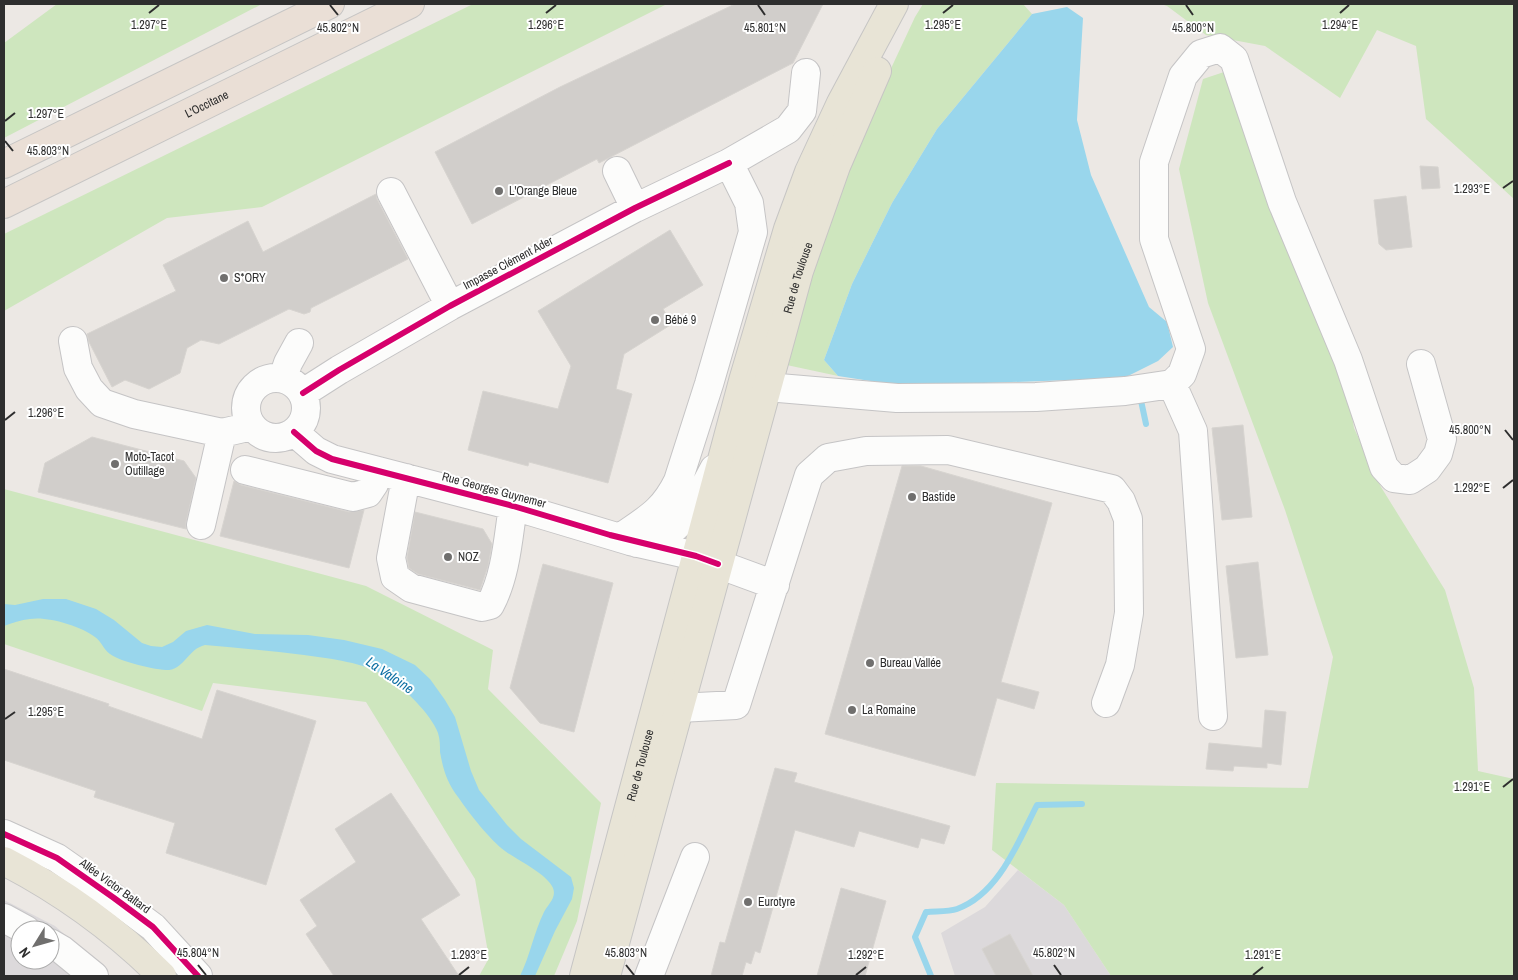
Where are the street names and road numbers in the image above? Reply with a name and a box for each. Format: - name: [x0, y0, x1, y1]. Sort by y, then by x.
- street label: L'Occitane: [182, 87, 231, 122]
- street label: Impasse Clément Ader: [460, 232, 556, 293]
- street label: Rue de Toulouse: [780, 240, 817, 315]
- street label: Rue Georges Guynemer: [440, 468, 549, 512]
- street label: Rue de Toulouse: [623, 728, 658, 803]
- street label: Allée Victor Baltard: [75, 854, 154, 917]

